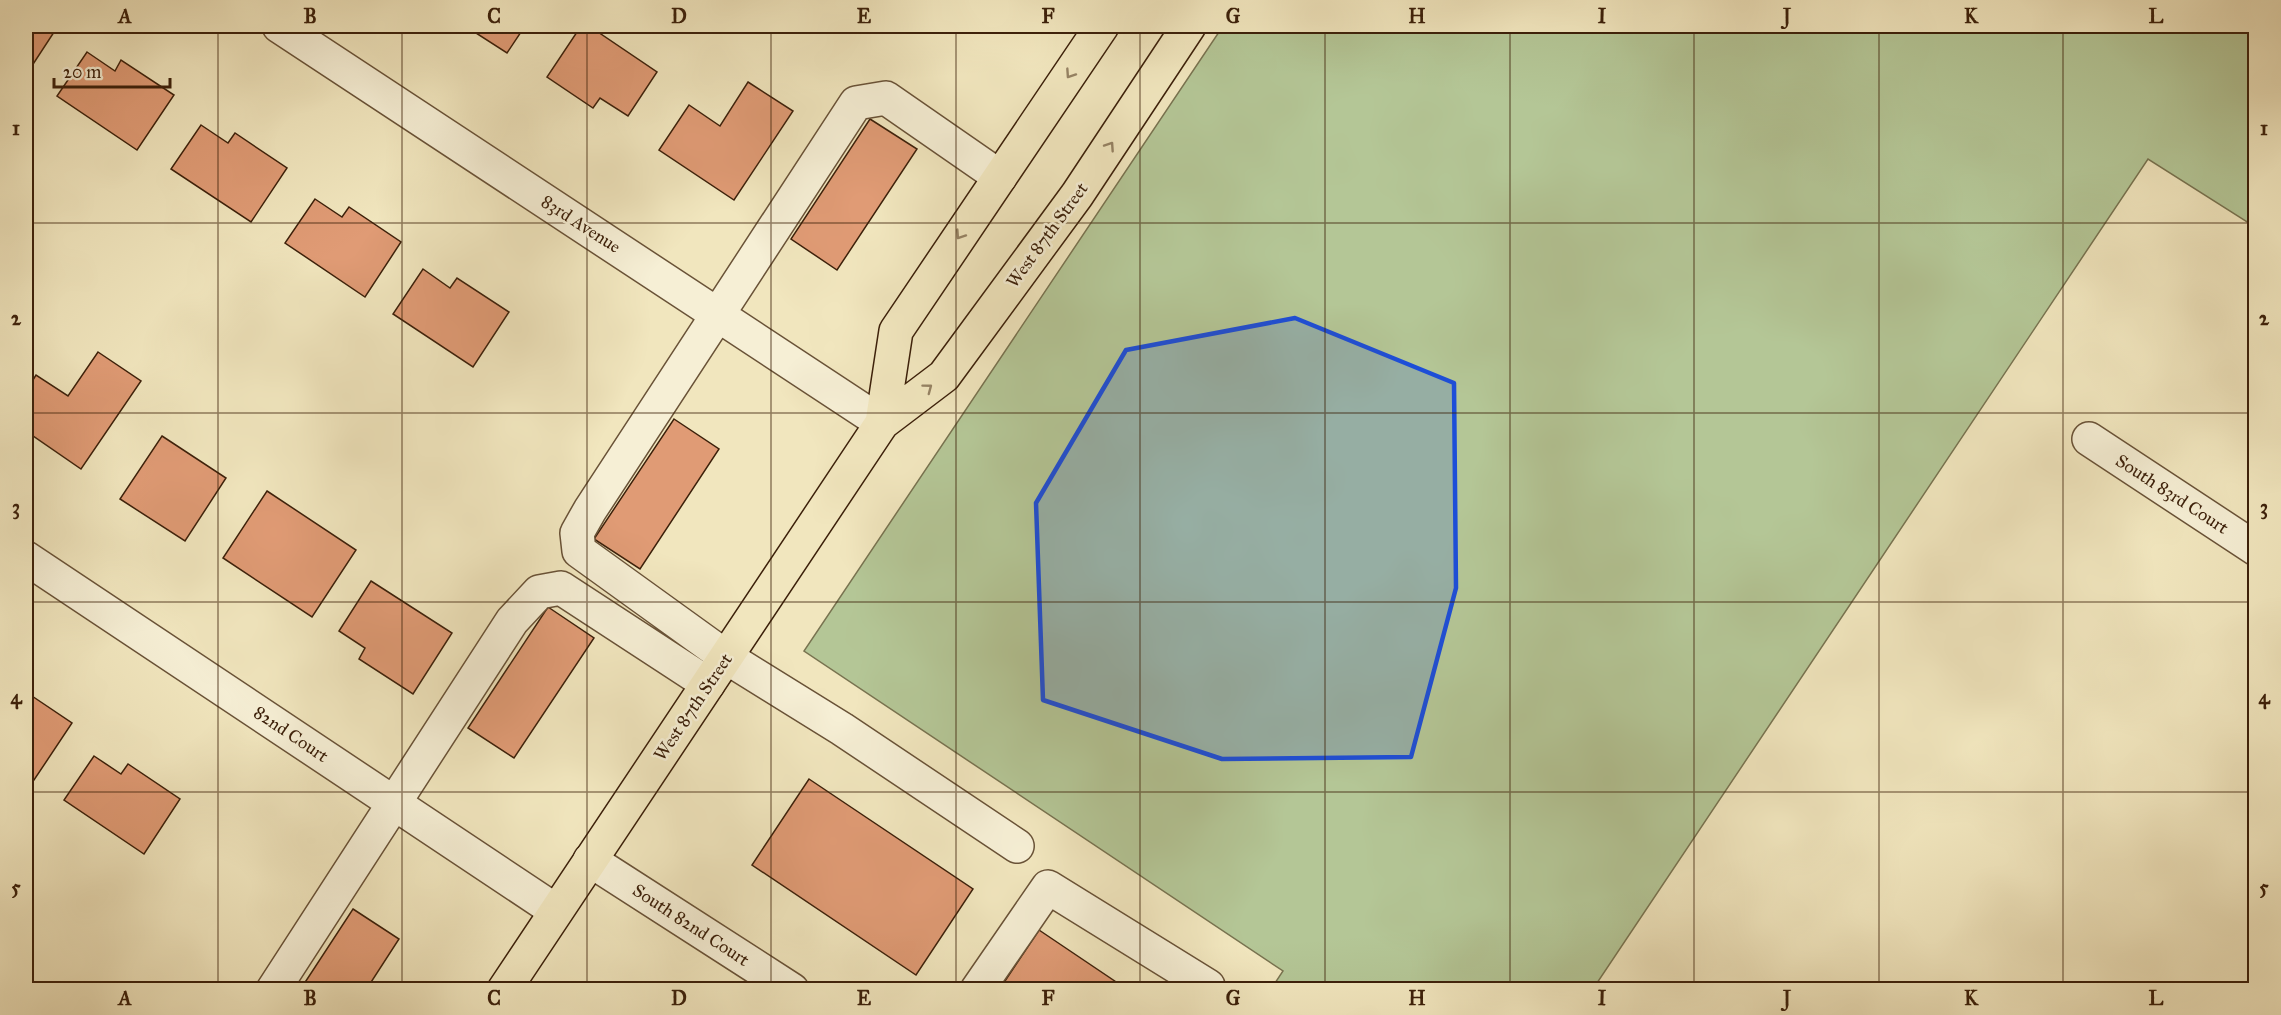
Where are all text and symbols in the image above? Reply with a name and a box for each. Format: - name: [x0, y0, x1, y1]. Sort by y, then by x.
- text: A: [116, 4, 132, 28]
- text: B: [303, 4, 317, 28]
- text: C: [487, 4, 501, 28]
- text: D: [671, 4, 687, 28]
- text: E: [857, 4, 872, 28]
- text: F: [1041, 4, 1055, 28]
- text: G: [1226, 4, 1241, 28]
- text: H: [1408, 4, 1426, 28]
- text: I: [1598, 4, 1607, 28]
- text: J: [1780, 4, 1792, 30]
- text: K: [1964, 4, 1979, 28]
- text: L: [2149, 4, 2164, 28]
- scale bar: [54, 51, 170, 89]
- text: 20 m: [63, 61, 101, 83]
- one-way arrow: [1066, 67, 1077, 78]
- text: 1: [12, 116, 20, 140]
- text: 1: [2260, 116, 2268, 140]
- one-way arrow: [1102, 142, 1114, 152]
- street label: West 87th Street: [1001, 178, 1093, 292]
- street label: 83rd Avenue: [537, 190, 625, 258]
- one-way arrow: [956, 229, 967, 240]
- text: 2: [11, 306, 22, 330]
- text: 2: [2259, 306, 2270, 330]
- one-way arrow: [922, 384, 933, 395]
- street label: South 83rd Court: [2112, 449, 2233, 539]
- text: 3: [12, 495, 20, 520]
- text: 3: [2260, 495, 2268, 520]
- street label: West 87th Street: [649, 649, 737, 765]
- text: 4: [10, 685, 22, 710]
- text: 4: [2258, 685, 2270, 710]
- street label: 82nd Court: [249, 701, 333, 767]
- text: 5: [11, 875, 21, 899]
- text: 5: [2259, 875, 2269, 899]
- street label: South 82nd Court: [629, 879, 754, 971]
- text: A: [116, 986, 132, 1010]
- text: B: [303, 986, 317, 1010]
- text: C: [487, 986, 501, 1010]
- text: D: [671, 986, 687, 1010]
- text: E: [857, 986, 872, 1010]
- text: F: [1041, 986, 1055, 1010]
- text: G: [1226, 986, 1241, 1010]
- text: H: [1408, 986, 1426, 1010]
- text: I: [1598, 986, 1607, 1010]
- text: J: [1780, 986, 1792, 1012]
- text: K: [1964, 986, 1979, 1010]
- text: L: [2149, 986, 2164, 1010]

